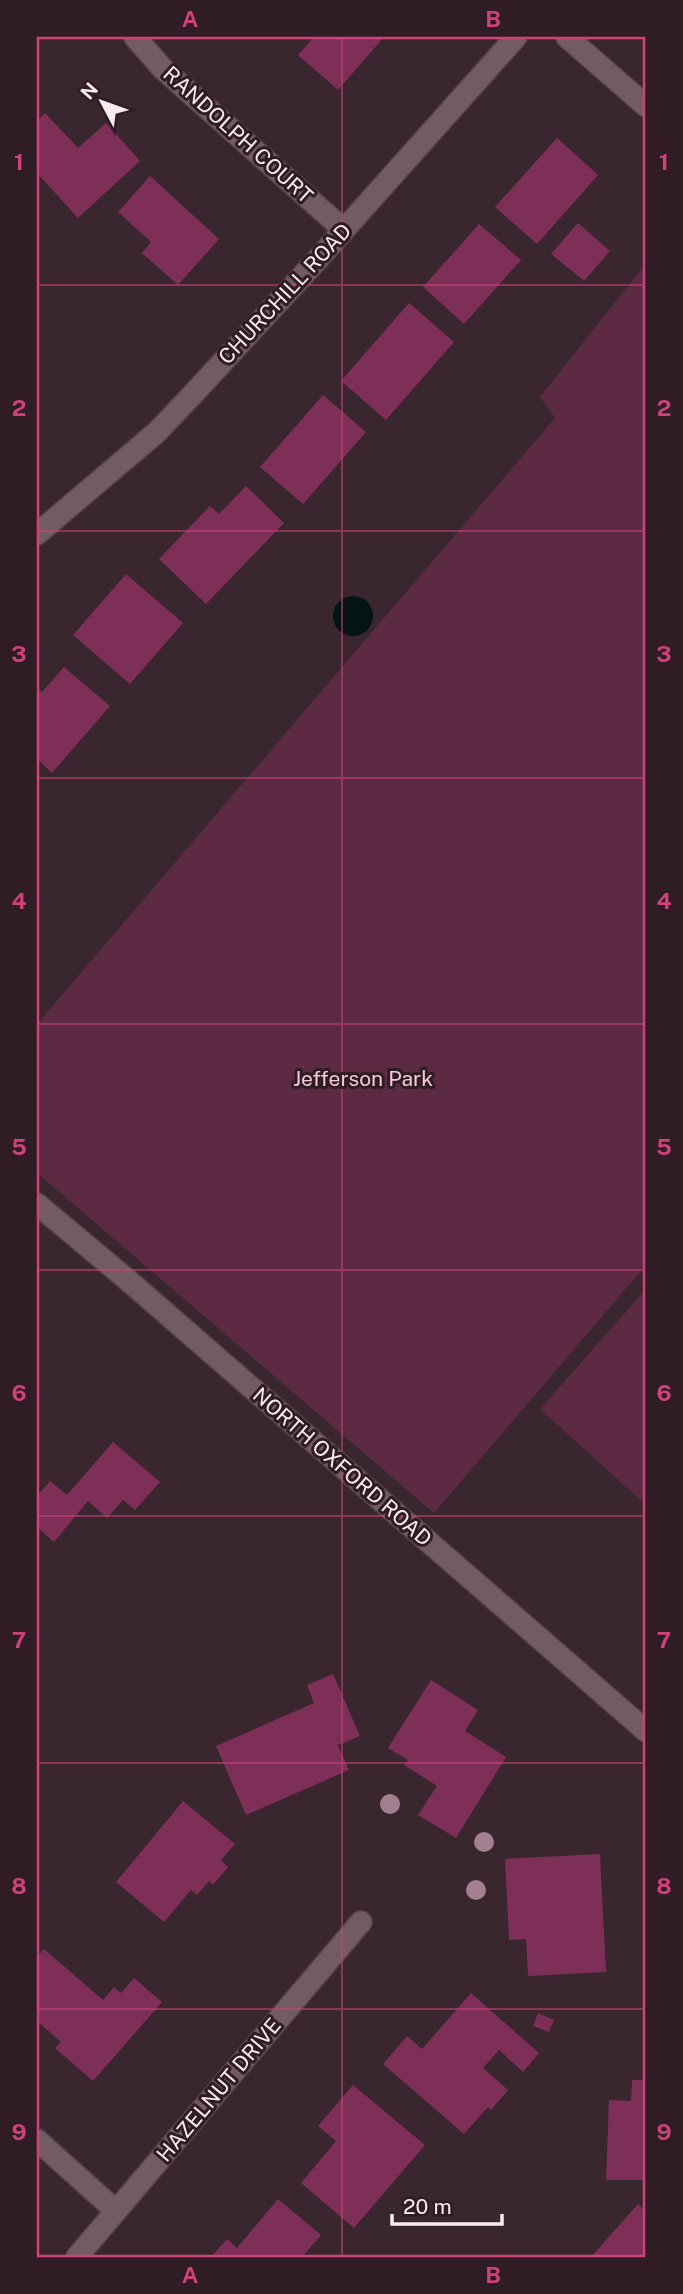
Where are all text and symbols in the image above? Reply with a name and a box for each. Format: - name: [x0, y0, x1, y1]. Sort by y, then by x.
- text: A: [182, 5, 199, 32]
- text: B: [485, 5, 501, 32]
- street label: RANDOLPH COURT: [158, 61, 318, 208]
- north arrow: [66, 66, 136, 136]
- text: N: [76, 78, 102, 104]
- text: 1: [14, 148, 24, 175]
- text: 1: [659, 148, 669, 175]
- street label: CHURCHILL ROAD: [213, 218, 356, 369]
- text: 2: [12, 394, 26, 421]
- text: 2: [657, 394, 671, 421]
- text: 3: [11, 640, 27, 667]
- text: 3: [656, 640, 672, 667]
- text: 4: [11, 887, 27, 914]
- text: 4: [656, 887, 672, 914]
- park label: Jefferson Park: [293, 1066, 433, 1091]
- text: 5: [11, 1133, 27, 1160]
- text: 5: [656, 1133, 672, 1160]
- text: 6: [11, 1379, 27, 1406]
- text: 6: [656, 1379, 672, 1406]
- street label: NORTH OXFORD ROAD: [248, 1382, 437, 1551]
- text: 7: [12, 1626, 26, 1653]
- text: 7: [657, 1626, 671, 1653]
- text: 8: [11, 1872, 27, 1899]
- text: 8: [656, 1872, 672, 1899]
- street label: HAZELNUT DRIVE: [151, 2013, 286, 2167]
- text: 9: [11, 2118, 27, 2145]
- text: 9: [656, 2118, 672, 2145]
- scale bar: [392, 2182, 503, 2226]
- text: 20 m: [403, 2194, 452, 2219]
- text: A: [182, 2261, 199, 2288]
- text: B: [485, 2261, 501, 2288]

